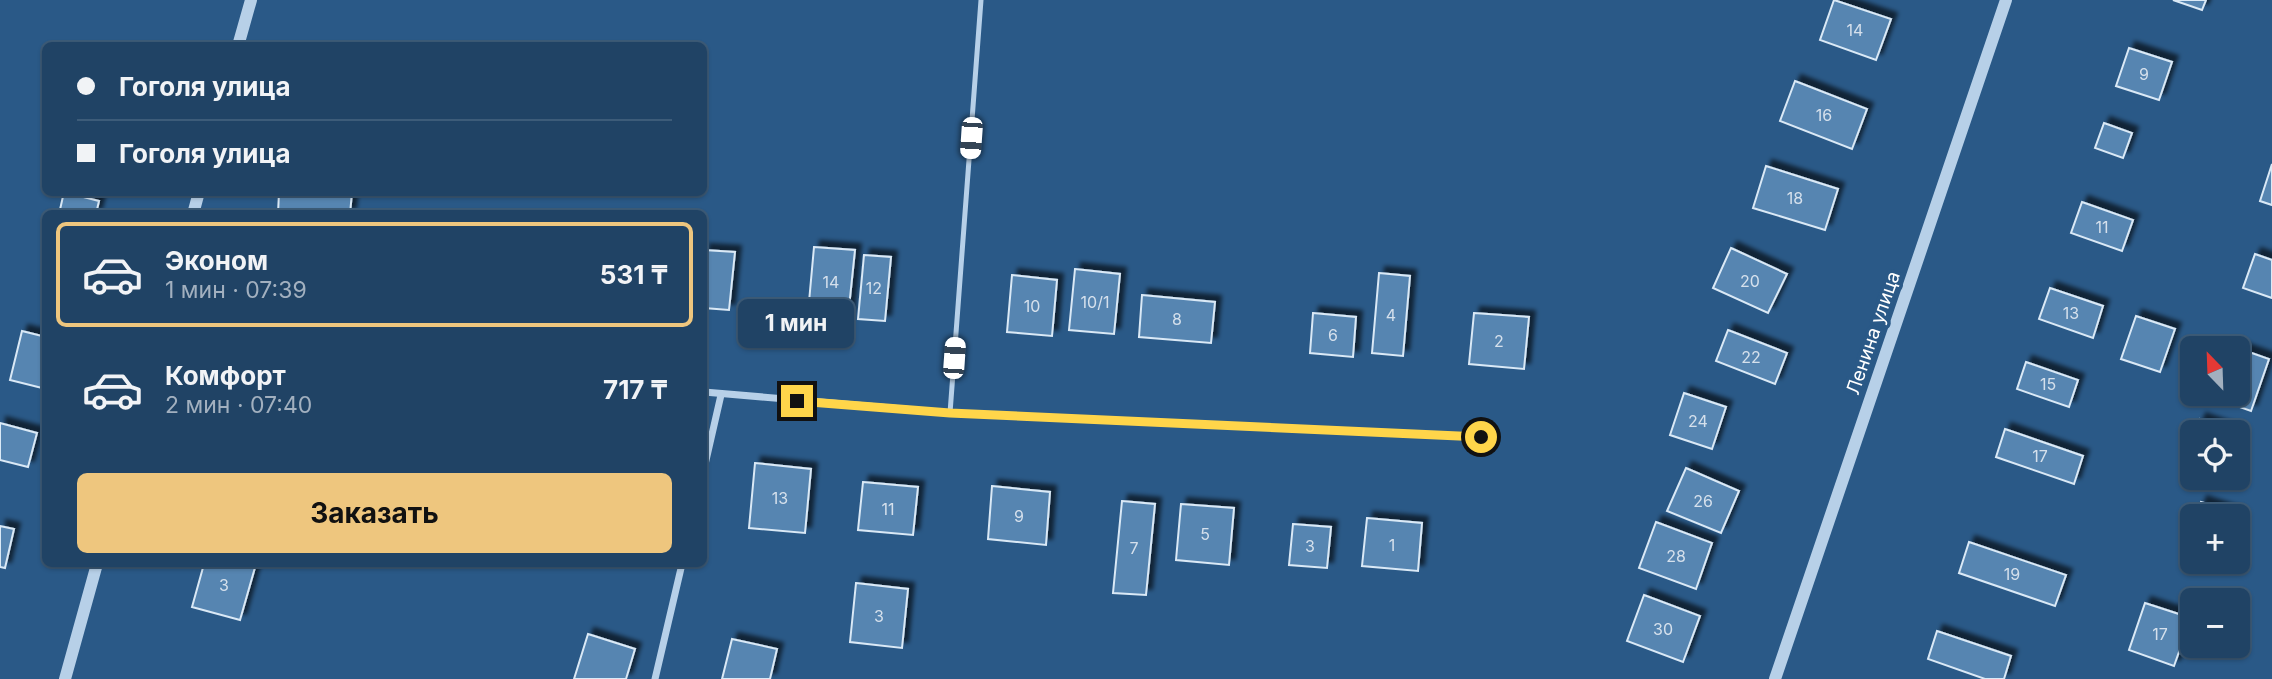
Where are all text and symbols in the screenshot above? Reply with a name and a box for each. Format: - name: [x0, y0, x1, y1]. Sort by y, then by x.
- house number: 14: [1847, 20, 1863, 40]
- house number: 9: [2139, 64, 2149, 84]
- text: Гоголя улица: [119, 71, 291, 102]
- house number: 16: [1816, 105, 1832, 125]
- car: [960, 116, 983, 160]
- text: Гоголя улица: [119, 138, 291, 169]
- house number: 18: [1787, 188, 1803, 208]
- house number: 11: [2095, 217, 2109, 237]
- icon: car: [81, 243, 144, 306]
- text: Эконом: [165, 245, 268, 276]
- text: 531 ₸: [600, 259, 668, 290]
- street label: Ленина улица: [1841, 268, 1905, 398]
- house number: 20: [1740, 271, 1760, 291]
- house number: 14: [823, 272, 839, 292]
- text: 1 мин · 07:39: [165, 276, 307, 304]
- house number: 12: [866, 278, 882, 298]
- house number: 10/1: [1081, 292, 1109, 312]
- house number: 10: [1024, 296, 1040, 316]
- callout: 1 мин: [739, 300, 855, 348]
- house number: 13: [2063, 303, 2079, 323]
- house number: 4: [1386, 305, 1396, 325]
- text: 1 мин: [765, 309, 827, 337]
- house number: 8: [1172, 309, 1182, 329]
- house number: 6: [1328, 325, 1338, 345]
- house number: 2: [1494, 331, 1504, 351]
- car: [943, 336, 966, 380]
- north arrow: [2180, 336, 2250, 406]
- map controls: [2180, 336, 2250, 658]
- house number: 22: [1741, 347, 1761, 367]
- icon: car: [81, 358, 144, 421]
- text: Комфорт: [165, 360, 286, 391]
- text: 717 ₸: [603, 374, 668, 405]
- house number: 15: [2040, 374, 2056, 394]
- route end: [781, 385, 813, 417]
- text: 2 мин · 07:40: [165, 391, 312, 419]
- house number: 24: [1688, 411, 1708, 431]
- button: locate: [2180, 420, 2250, 490]
- route start: [1465, 421, 1497, 453]
- house number: 17: [2032, 446, 2048, 466]
- button: Заказать: [77, 473, 672, 553]
- house number: 13: [772, 488, 788, 508]
- house number: 26: [1693, 491, 1713, 511]
- house number: 11: [881, 499, 895, 519]
- button: +: [2180, 504, 2250, 574]
- house number: 9: [1014, 506, 1024, 526]
- house number: 5: [1200, 524, 1210, 544]
- house number: 1: [1389, 535, 1395, 555]
- house number: 3: [1305, 536, 1315, 556]
- house number: 7: [1129, 538, 1139, 558]
- house number: 28: [1666, 546, 1686, 566]
- house number: 19: [2004, 564, 2020, 584]
- house number: 3: [219, 575, 229, 595]
- button: −: [2180, 588, 2250, 658]
- house number: 3: [874, 606, 884, 626]
- house number: 30: [1653, 619, 1673, 639]
- house number: 17: [2152, 624, 2168, 644]

